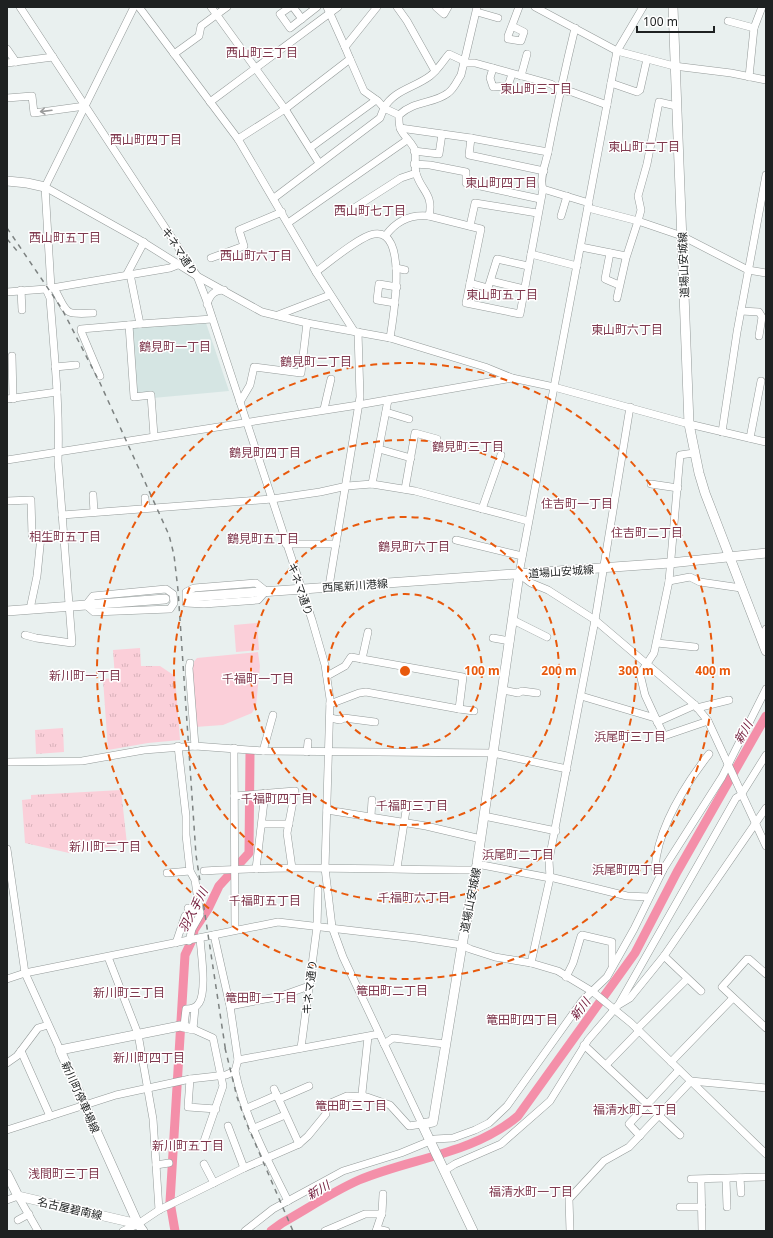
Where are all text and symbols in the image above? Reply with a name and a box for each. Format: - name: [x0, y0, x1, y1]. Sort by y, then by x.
- scale bar: [637, 8, 714, 34]
- text: 100 m: [643, 13, 678, 30]
- district label: 西山町三丁目: [226, 44, 298, 61]
- district label: 東山町三丁目: [500, 80, 572, 97]
- one-way arrow: [40, 107, 53, 115]
- district label: 西山町四丁目: [110, 131, 182, 148]
- district label: 東山町二丁目: [608, 138, 680, 155]
- district label: 東山町四丁目: [465, 174, 537, 191]
- district label: 西山町七丁目: [334, 202, 406, 219]
- street label: キネマ通り: [159, 224, 201, 278]
- district label: 西山町五丁目: [29, 229, 101, 246]
- street label: 道場山安城線: [674, 232, 692, 298]
- district label: 西山町六丁目: [220, 247, 292, 264]
- district label: 東山町五丁目: [466, 286, 538, 303]
- district label: 東山町六丁目: [591, 321, 663, 338]
- district label: 鶴見町一丁目: [139, 338, 211, 355]
- district label: 鶴見町二丁目: [280, 353, 352, 370]
- district label: 鶴見町三丁目: [432, 438, 504, 455]
- district label: 鶴見町四丁目: [229, 444, 301, 461]
- district label: 住吉町一丁目: [541, 495, 613, 512]
- district label: 住吉町二丁目: [611, 524, 683, 541]
- district label: 相生町五丁目: [29, 528, 101, 545]
- district label: 鶴見町五丁目: [227, 530, 299, 547]
- district label: 鶴見町六丁目: [378, 538, 450, 555]
- street label: キネマ通り: [285, 561, 317, 617]
- street label: 道場山安城線: [528, 561, 594, 581]
- street label: 西尾新川港線: [322, 575, 388, 595]
- text: 100 m: [464, 662, 500, 679]
- text: 200 m: [541, 662, 577, 679]
- text: 300 m: [618, 662, 654, 679]
- text: 400 m: [695, 662, 731, 679]
- centre of rings: [398, 664, 412, 678]
- district label: 新川町一丁目: [49, 667, 121, 684]
- district label: 千福町一丁目: [222, 670, 294, 687]
- water label: 新川: [730, 716, 757, 747]
- district label: 浜尾町三丁目: [594, 728, 666, 745]
- district label: 千福町四丁目: [241, 790, 313, 807]
- district label: 千福町三丁目: [376, 797, 448, 814]
- district label: 新川町二丁目: [69, 838, 141, 855]
- district label: 浜尾町二丁目: [482, 846, 554, 863]
- district label: 浜尾町四丁目: [592, 861, 664, 878]
- street label: 道場山安城線: [456, 866, 484, 934]
- water label: 羽久手川: [174, 883, 213, 935]
- district label: 千福町六丁目: [378, 889, 450, 906]
- district label: 千福町五丁目: [229, 892, 301, 909]
- street label: キネマ通り: [298, 959, 320, 1015]
- district label: 篭田町二丁目: [356, 982, 428, 999]
- district label: 新川町三丁目: [93, 984, 165, 1001]
- district label: 篭田町一丁目: [225, 989, 297, 1006]
- water label: 新川: [566, 993, 595, 1024]
- district label: 篭田町四丁目: [486, 1011, 558, 1028]
- district label: 新川町四丁目: [113, 1049, 185, 1066]
- street label: 新川町停車場線: [58, 1059, 104, 1135]
- district label: 篭田町三丁目: [315, 1097, 387, 1114]
- district label: 福清水町二丁目: [593, 1101, 677, 1118]
- district label: 新川町五丁目: [152, 1137, 224, 1154]
- district label: 浅間町三丁目: [28, 1165, 100, 1182]
- water label: 新川: [303, 1176, 334, 1203]
- district label: 福清水町一丁目: [489, 1183, 573, 1200]
- street label: 名古屋碧南線: [36, 1193, 104, 1223]

